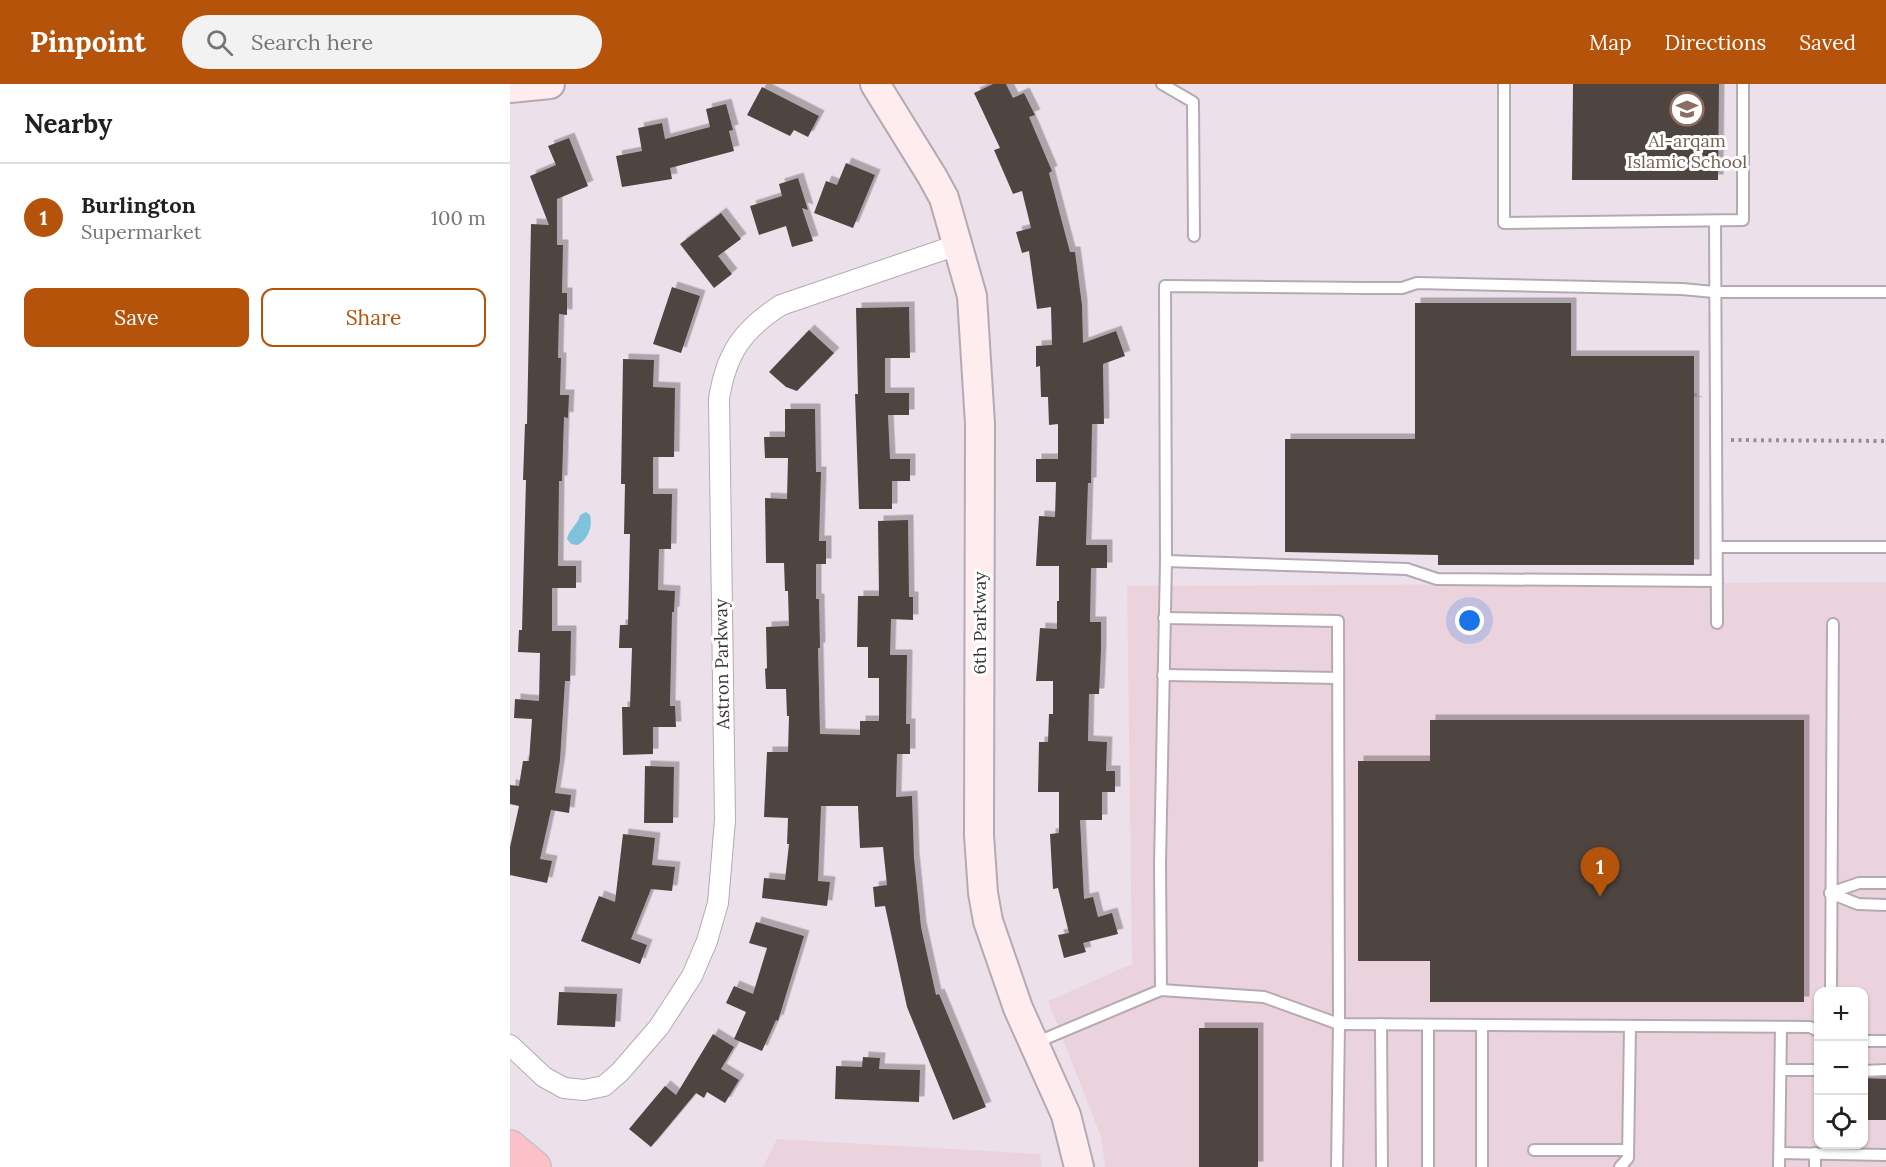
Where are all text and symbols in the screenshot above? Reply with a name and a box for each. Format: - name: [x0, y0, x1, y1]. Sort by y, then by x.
- search box: [182, 15, 602, 69]
- text: Pinpoint: [30, 24, 146, 60]
- icon: search: [203, 26, 236, 59]
- text: Search here: [251, 28, 373, 56]
- text: Map: [1589, 29, 1632, 56]
- text: Directions: [1665, 29, 1766, 56]
- text: Saved: [1799, 29, 1856, 56]
- school or university icon: Al-arqam Islamic School: [1669, 91, 1705, 127]
- text: Nearby: [24, 107, 112, 140]
- place label: Al-arqam Islamic School: [1627, 129, 1747, 173]
- text: Burlington: [81, 191, 196, 219]
- text: 1: [39, 205, 48, 230]
- text: 100 m: [431, 205, 486, 230]
- text: Supermarket: [81, 219, 201, 244]
- button: Save: [24, 288, 249, 347]
- button: Share: [261, 288, 486, 347]
- street label: 6th Parkway: [968, 571, 991, 675]
- street label: Astron Parkway: [709, 598, 734, 731]
- your location: [1455, 606, 1484, 635]
- pin: 1: [1580, 848, 1620, 897]
- map controls: [1814, 987, 1868, 1149]
- button: +: [1814, 987, 1868, 1041]
- button: −: [1814, 1041, 1868, 1095]
- button: locate: [1814, 1095, 1868, 1149]

